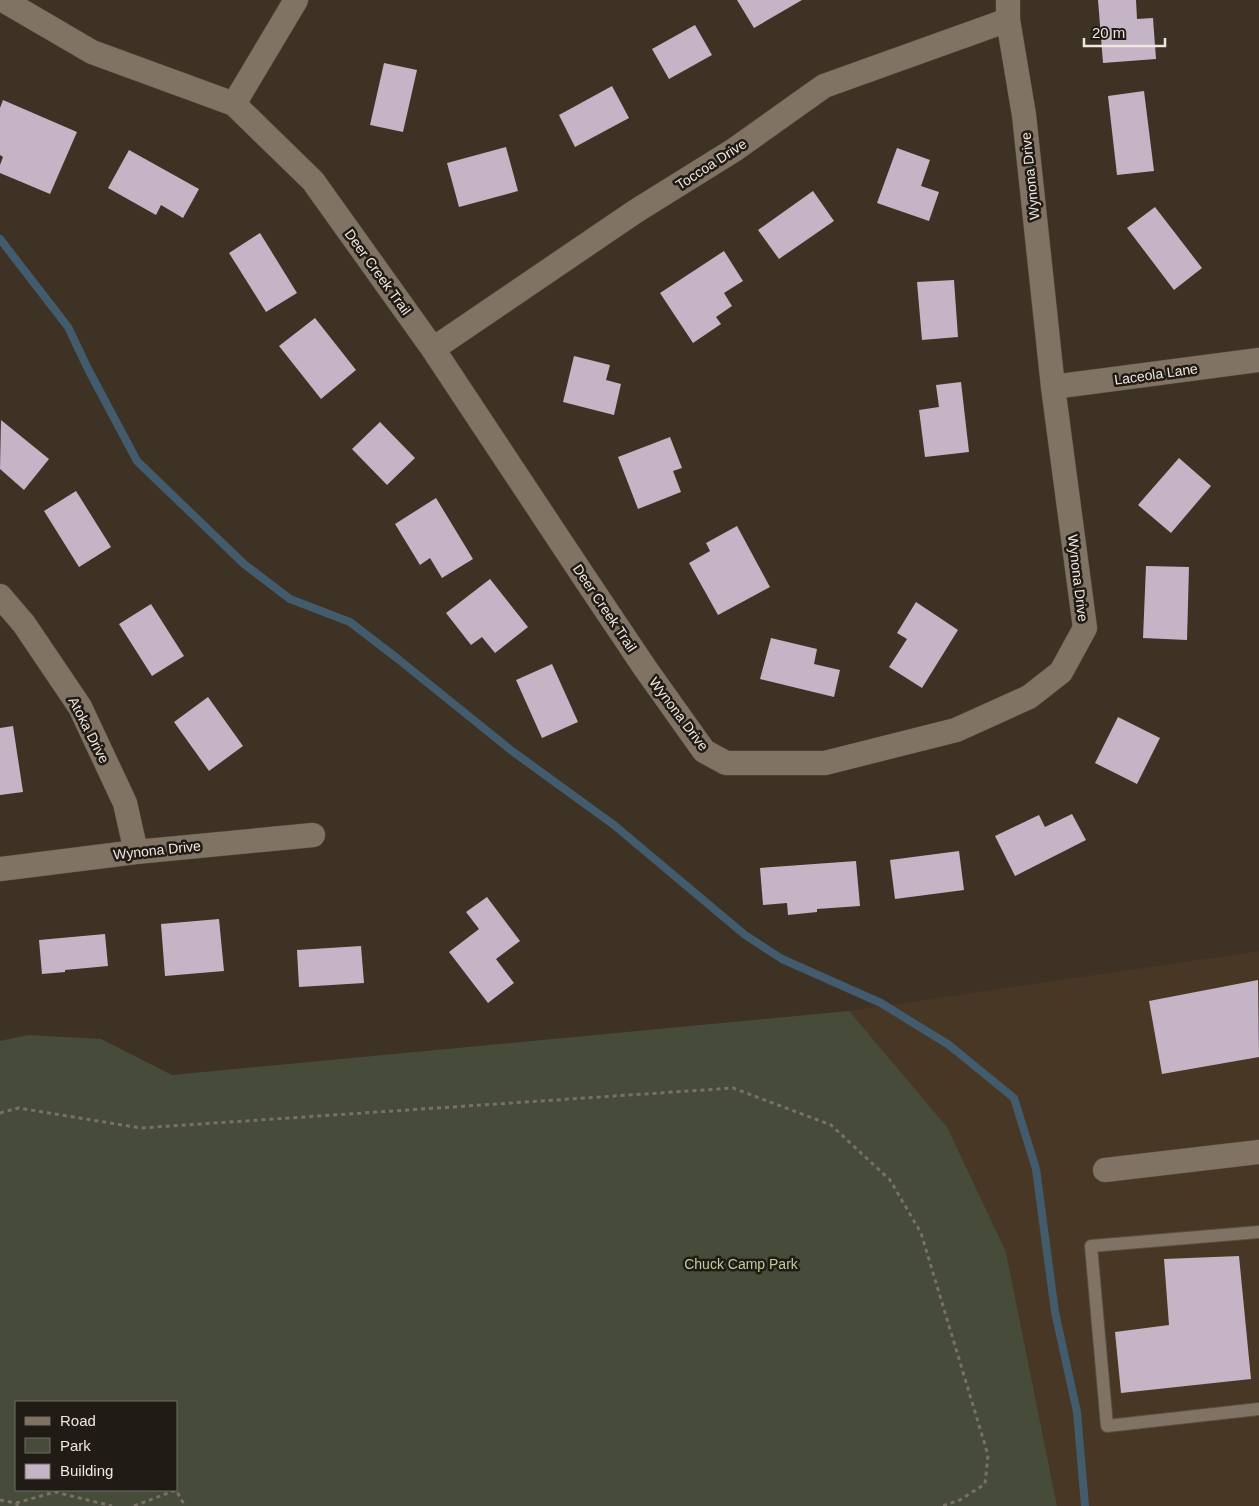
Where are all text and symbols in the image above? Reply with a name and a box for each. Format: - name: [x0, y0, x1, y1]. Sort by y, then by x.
- scale bar: [1084, 15, 1165, 47]
- text: 20 m: [1092, 24, 1125, 41]
- street label: Wynona Drive: [1017, 131, 1043, 220]
- street label: Toccoa Drive: [673, 135, 749, 193]
- street label: Deer Creek Trail: [342, 226, 414, 318]
- street label: Laceola Lane: [1113, 360, 1199, 388]
- street label: Wynona Drive: [1065, 533, 1091, 623]
- street label: Deer Creek Trail: [570, 561, 640, 655]
- street label: Wynona Drive: [646, 674, 712, 754]
- street label: Atoka Drive: [65, 694, 113, 766]
- street label: Wynona Drive: [113, 837, 202, 863]
- park label: Chuck Camp Park: [684, 1256, 799, 1272]
- legend: [15, 1401, 178, 1491]
- text: Road: [60, 1412, 96, 1429]
- text: Park: [60, 1437, 91, 1454]
- text: Building: [60, 1462, 113, 1479]

